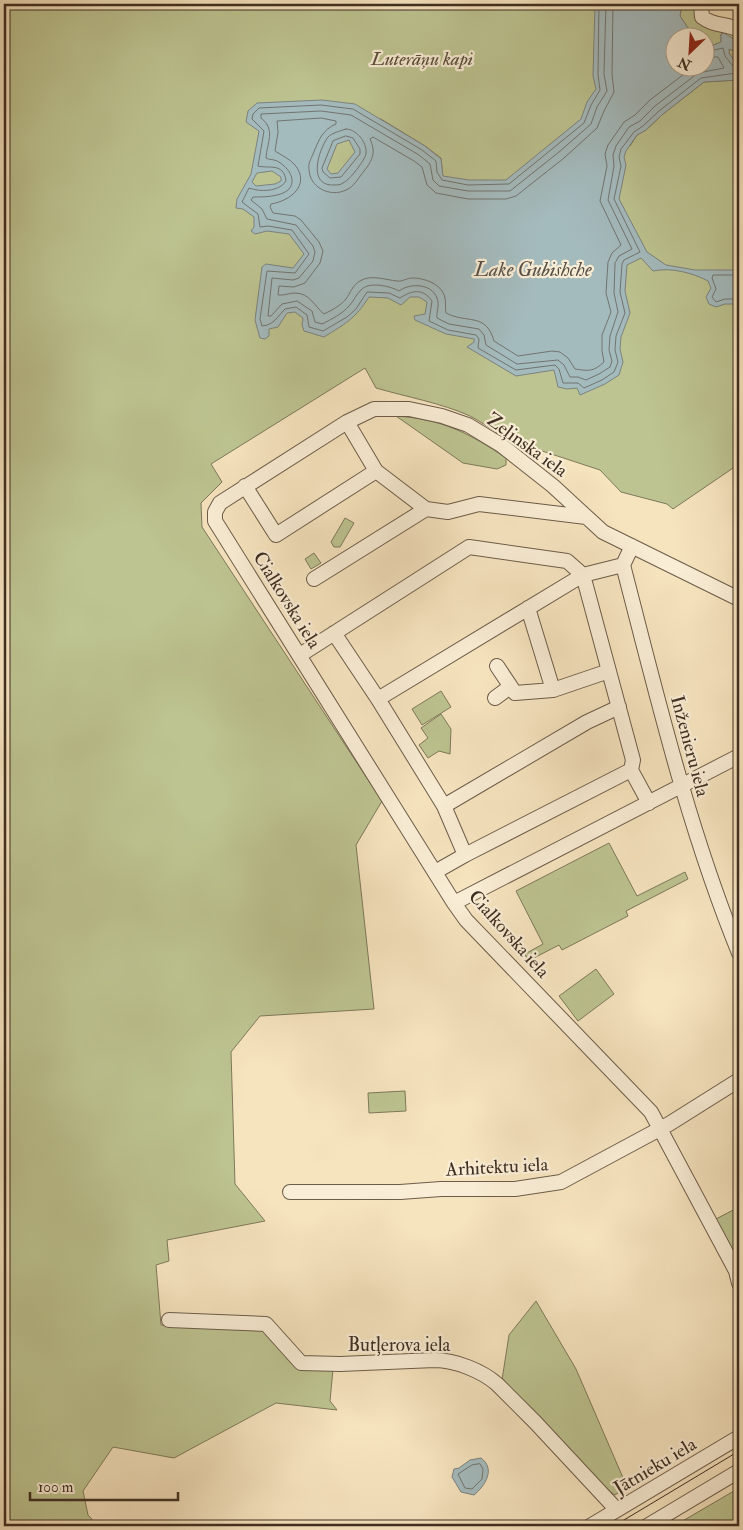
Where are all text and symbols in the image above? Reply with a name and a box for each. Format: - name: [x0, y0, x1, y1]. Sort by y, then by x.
- north arrow: [666, 28, 716, 78]
- park label: Luterāņu kapi: [370, 47, 473, 71]
- text: N: [675, 53, 695, 74]
- water label: Lake Gubishche: [473, 257, 592, 282]
- street label: Zeļinska iela: [482, 407, 573, 483]
- street label: Cialkovska iela: [248, 547, 326, 653]
- street label: Inženieru iela: [665, 693, 715, 799]
- street label: Cialkovska iela: [463, 885, 555, 983]
- street label: Arhitektu iela: [444, 1152, 549, 1182]
- street label: Butļerova iela: [348, 1333, 451, 1357]
- street label: Jātnieku iela: [608, 1432, 701, 1501]
- scale bar: [30, 1470, 178, 1502]
- text: 100 m: [38, 1478, 74, 1497]

